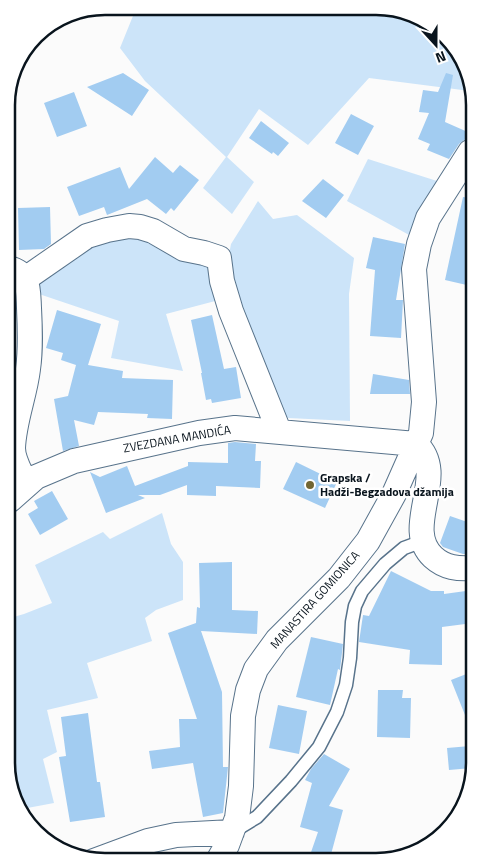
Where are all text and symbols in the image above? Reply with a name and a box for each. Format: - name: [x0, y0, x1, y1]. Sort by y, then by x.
- north arrow: [411, 20, 461, 70]
- text: N: [433, 46, 449, 69]
- street label: ZVEZDANA MANDIĆA: [122, 420, 232, 457]
- place label: Grapska / Hadži-Begzadova džamija: [320, 468, 454, 501]
- marker: Grapska / Hadži-Begzadova džamija: [304, 479, 316, 491]
- street label: MANASTIRA GOMIONICA: [265, 546, 364, 653]

